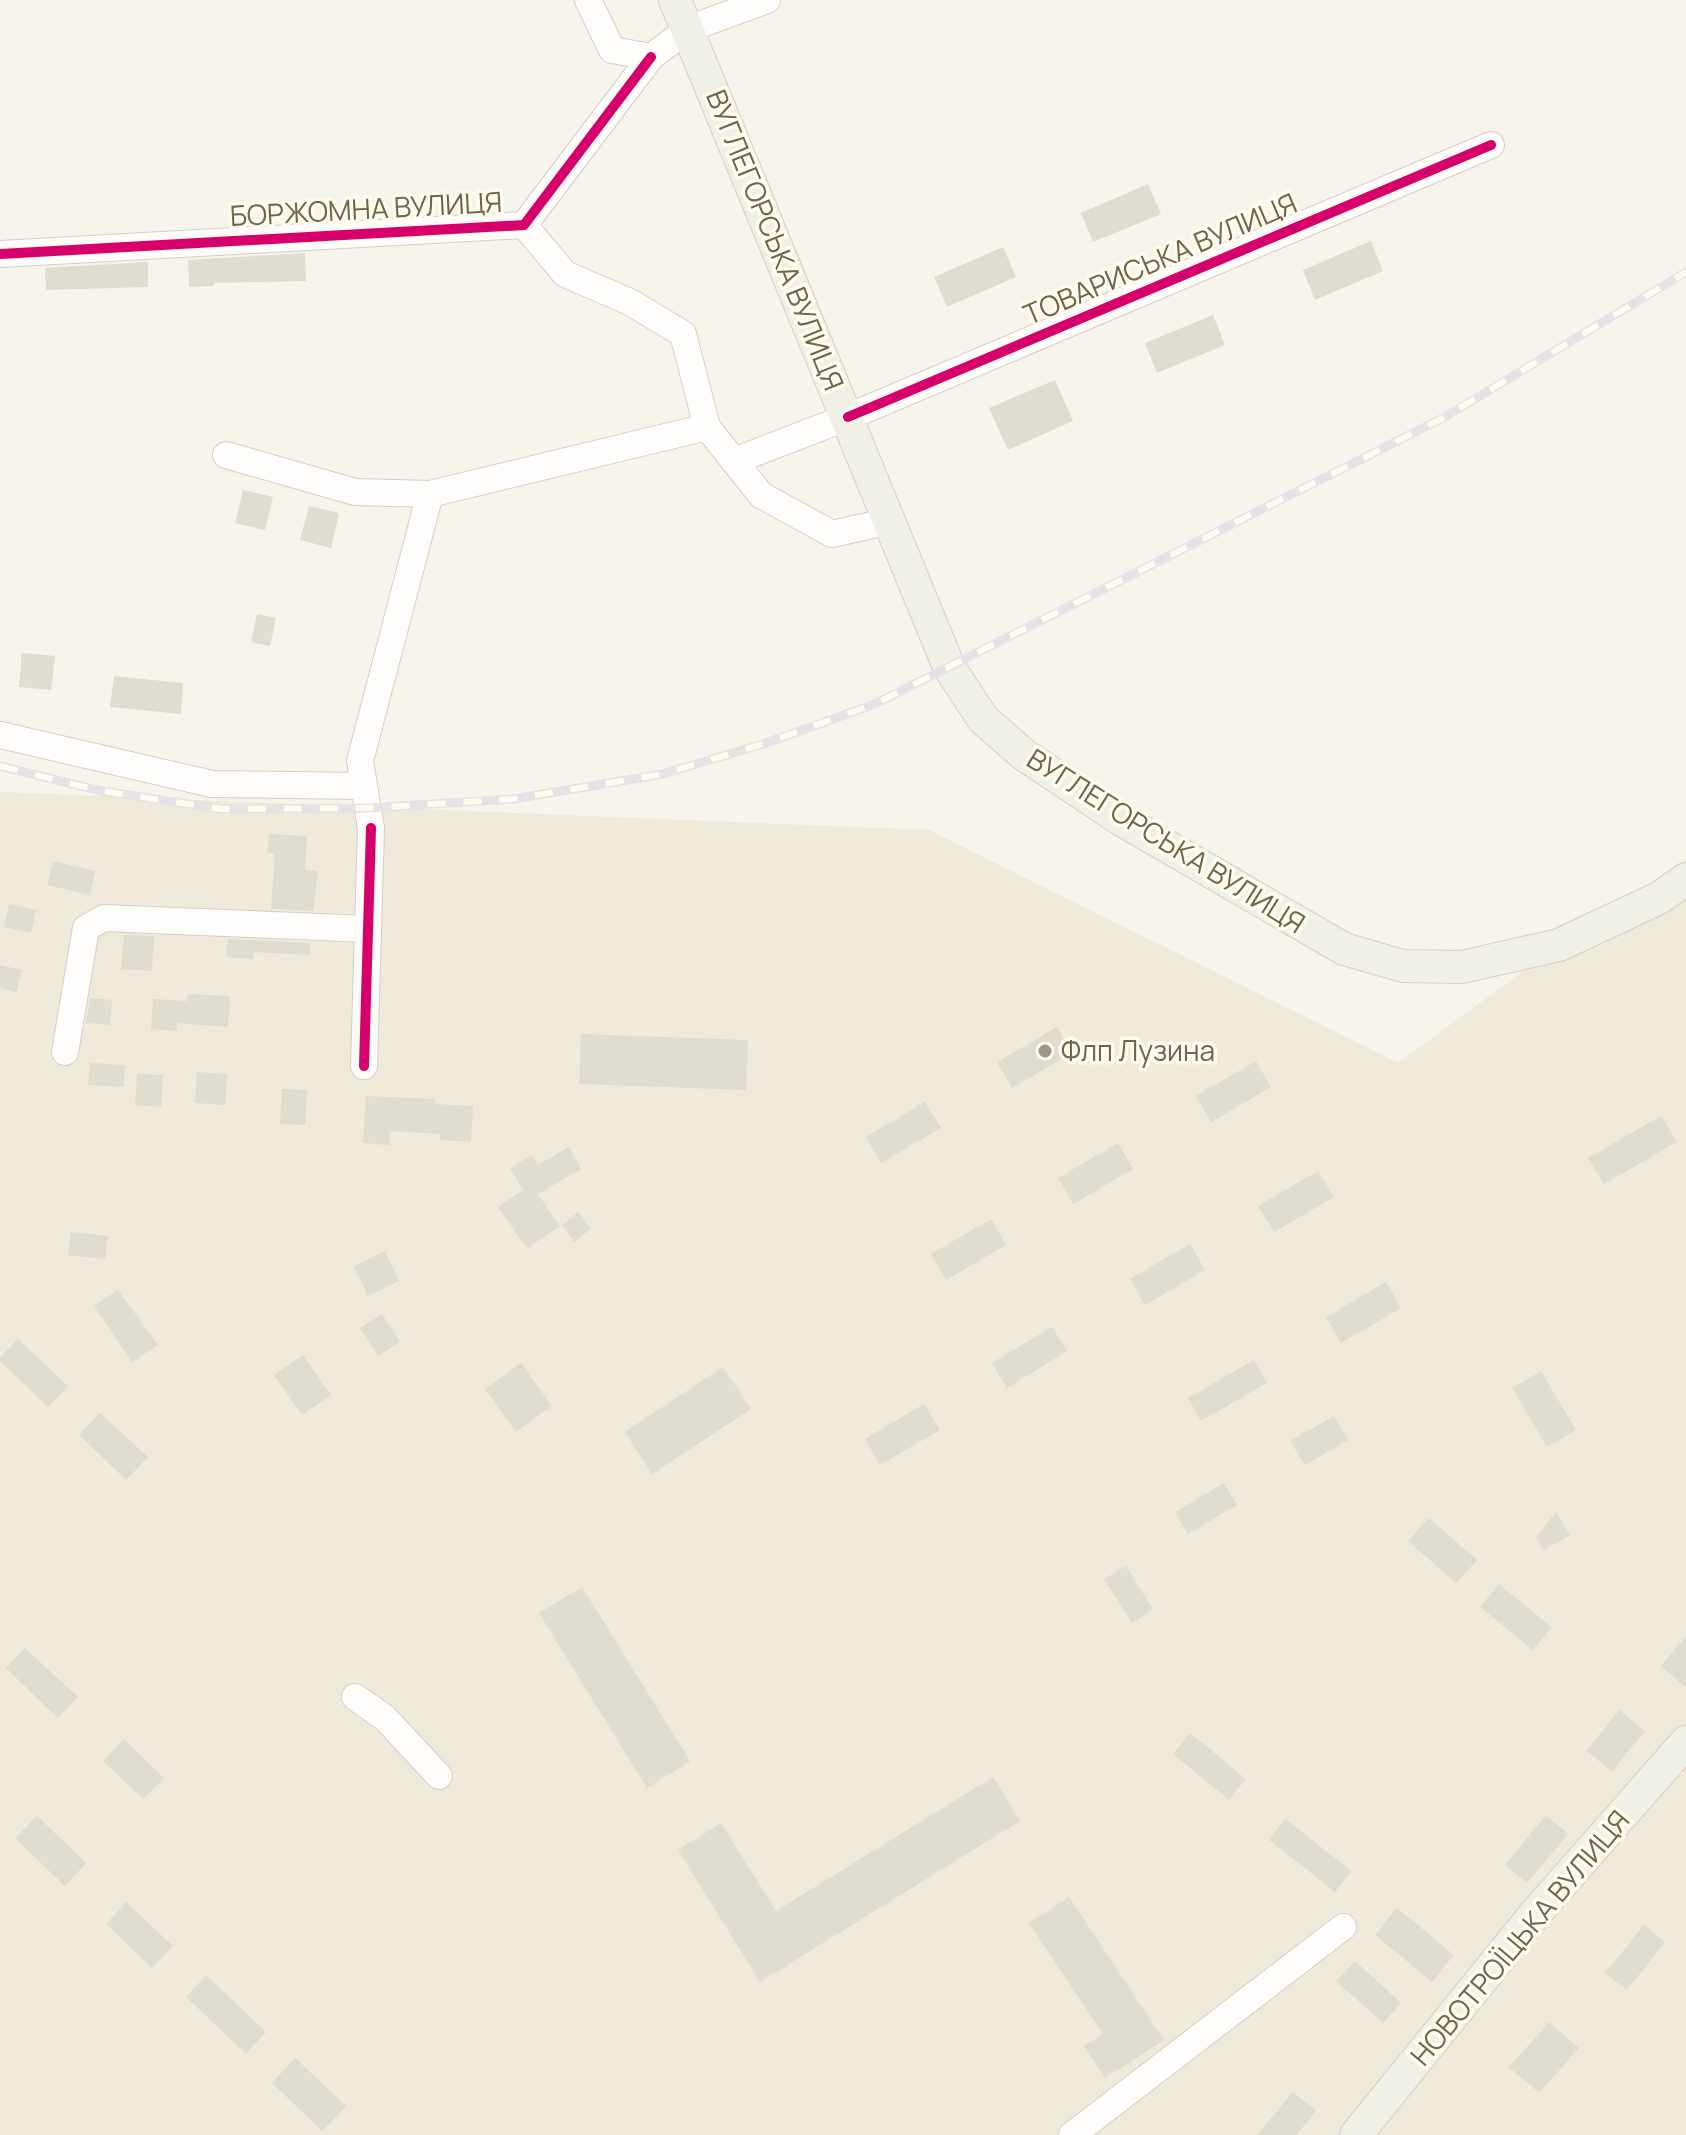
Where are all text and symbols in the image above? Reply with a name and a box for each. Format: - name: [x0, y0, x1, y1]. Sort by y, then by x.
- street label: ВУГЛЕГОРСЬКА ВУЛИЦЯ: [698, 84, 854, 396]
- street label: БОРЖОМНА ВУЛИЦЯ: [229, 182, 503, 234]
- street label: ТОВАРИСЬКА ВУЛИЦЯ: [1017, 183, 1302, 333]
- street label: ВУГЛЕГОРСЬКА ВУЛИЦЯ: [1020, 739, 1313, 941]
- place label: Флп Лузина: [1061, 1031, 1215, 1069]
- marker: Флп Лузина: [1036, 1042, 1054, 1060]
- street label: НОВОТРОЇЦЬКА ВУЛИЦЯ: [1401, 1802, 1637, 2073]

